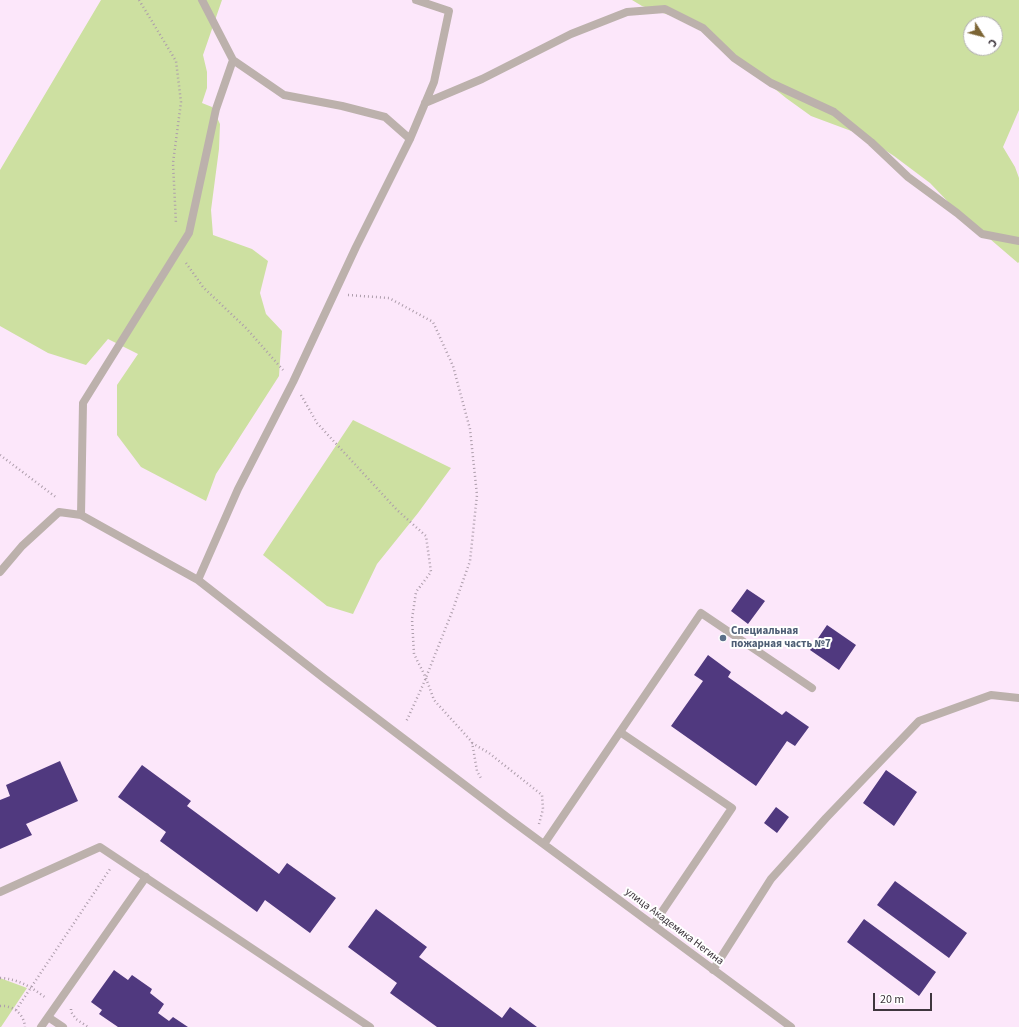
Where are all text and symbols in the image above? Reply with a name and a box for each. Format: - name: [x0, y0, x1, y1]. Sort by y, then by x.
- north arrow: [963, 16, 1003, 56]
- text: С: [984, 36, 1000, 50]
- place label: Специальная пожарная часть №7: [731, 625, 831, 651]
- marker: Специальная пожарная часть №7: [718, 633, 728, 643]
- street label: улица Академика Негина: [622, 885, 726, 969]
- scale bar: [875, 985, 934, 1011]
- text: 20 m: [880, 991, 904, 1008]

